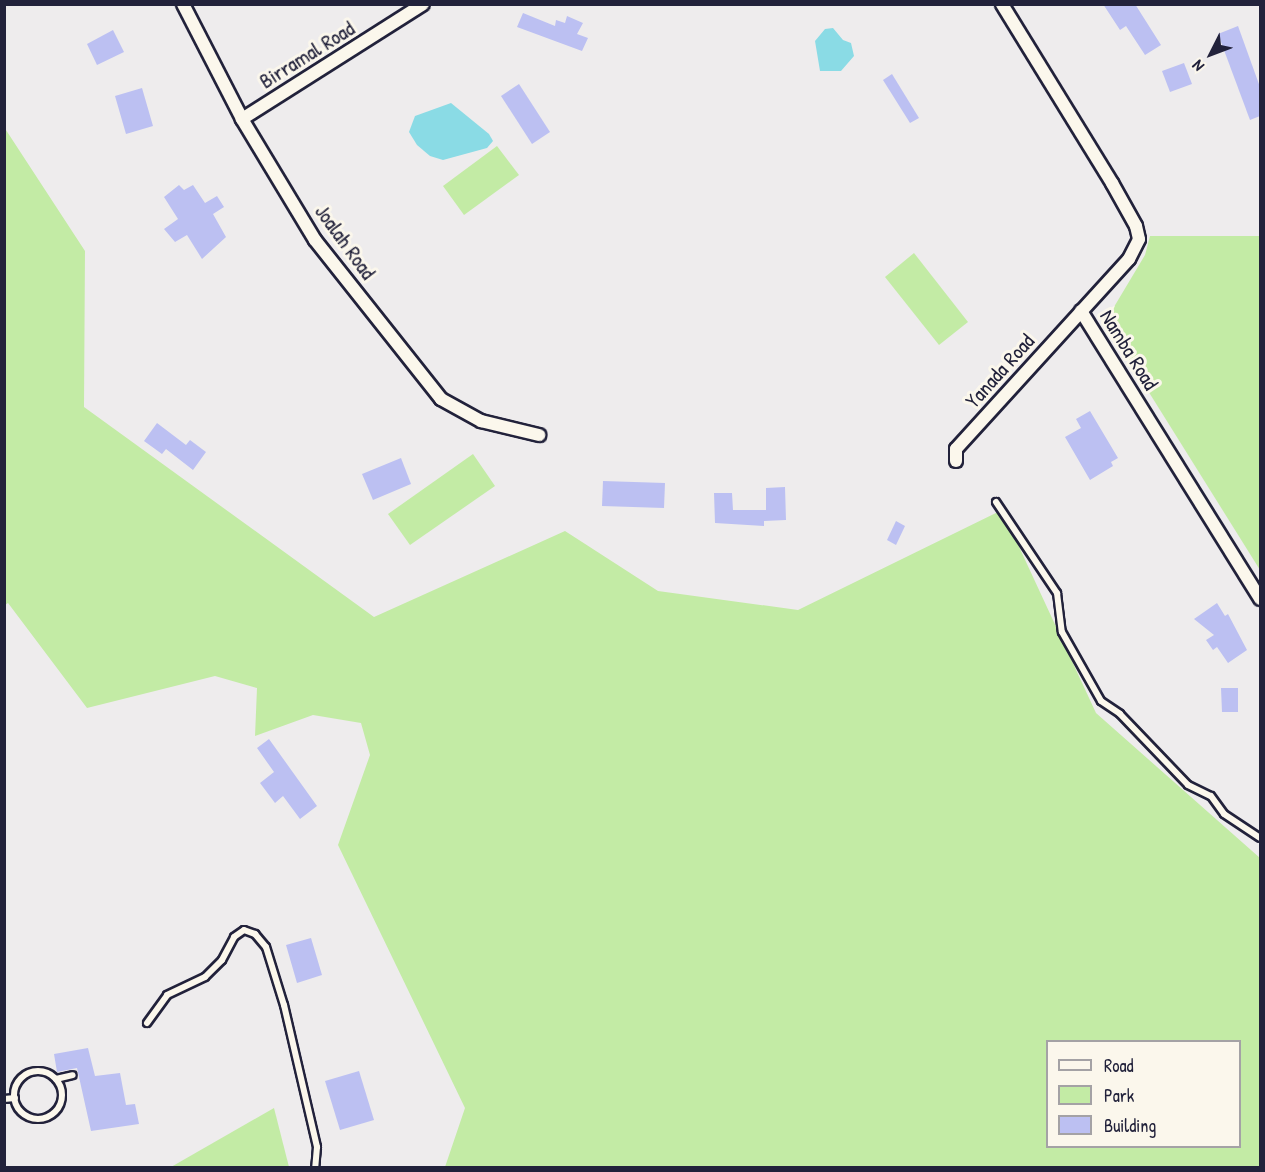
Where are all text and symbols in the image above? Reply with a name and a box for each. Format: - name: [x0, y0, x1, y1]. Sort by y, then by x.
- street label: Birramal Road: [255, 16, 359, 94]
- north arrow: [1181, 24, 1241, 84]
- text: N: [1187, 56, 1209, 77]
- street label: Joalah Road: [309, 200, 381, 284]
- street label: Namba Road: [1095, 305, 1163, 395]
- street label: Yanada Road: [960, 329, 1040, 413]
- legend: [1046, 1040, 1241, 1148]
- text: Road: [1104, 1053, 1134, 1078]
- text: Park: [1104, 1083, 1134, 1108]
- text: Building: [1104, 1113, 1156, 1138]

